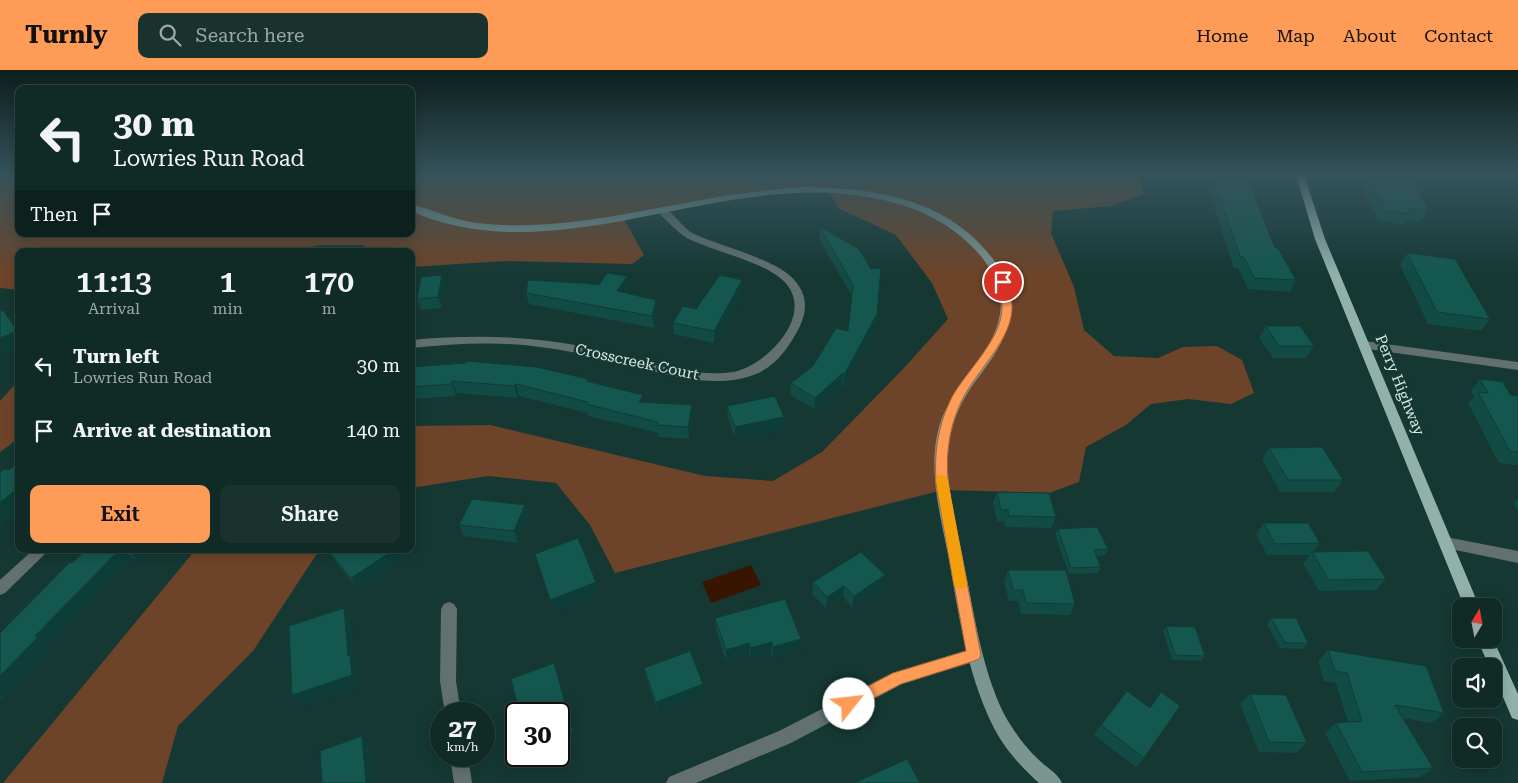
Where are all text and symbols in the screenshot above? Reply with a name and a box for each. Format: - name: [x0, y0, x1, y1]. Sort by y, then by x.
- search box: [138, 13, 488, 58]
- text: Turnly: [25, 21, 108, 49]
- icon: search: [156, 21, 184, 49]
- text: Search here: [196, 24, 304, 47]
- text: Home: [1196, 25, 1248, 46]
- text: Map: [1276, 25, 1315, 46]
- text: About: [1343, 25, 1396, 46]
- text: Contact: [1424, 25, 1493, 46]
- text: 30 m: [113, 104, 195, 145]
- icon: left: [30, 105, 95, 170]
- text: Lowries Run Road: [113, 146, 305, 171]
- icon: arrive: [88, 200, 116, 228]
- text: Then: [30, 203, 78, 226]
- pin: [982, 261, 1024, 303]
- text: 11:13: [76, 264, 152, 299]
- text: 1: [219, 264, 236, 299]
- text: 170: [304, 264, 354, 299]
- icon: arrive: [989, 268, 1017, 296]
- text: Arrival: [88, 299, 140, 318]
- text: min: [213, 299, 243, 318]
- text: m: [322, 299, 336, 318]
- street label: Perry Highway: [1372, 332, 1428, 438]
- street label: Crosscreek Court: [574, 340, 701, 384]
- text: Turn left: [73, 345, 159, 368]
- icon: left: [30, 352, 58, 380]
- text: 30 m: [357, 354, 400, 377]
- text: Lowries Run Road: [73, 368, 212, 387]
- icon: arrive: [30, 417, 58, 445]
- text: Arrive at destination: [73, 419, 271, 442]
- text: 140 m: [346, 419, 400, 442]
- button: Exit: [30, 485, 210, 543]
- button: Share: [220, 485, 400, 543]
- north arrow: [1452, 598, 1502, 648]
- map controls: [1452, 598, 1502, 768]
- button: sound: [1452, 658, 1502, 708]
- position arrow: [822, 677, 874, 729]
- speed limit sign: 30: [505, 702, 570, 767]
- text: 27: [448, 714, 477, 743]
- button: search: [1452, 718, 1502, 768]
- text: km/h: [446, 740, 479, 754]

